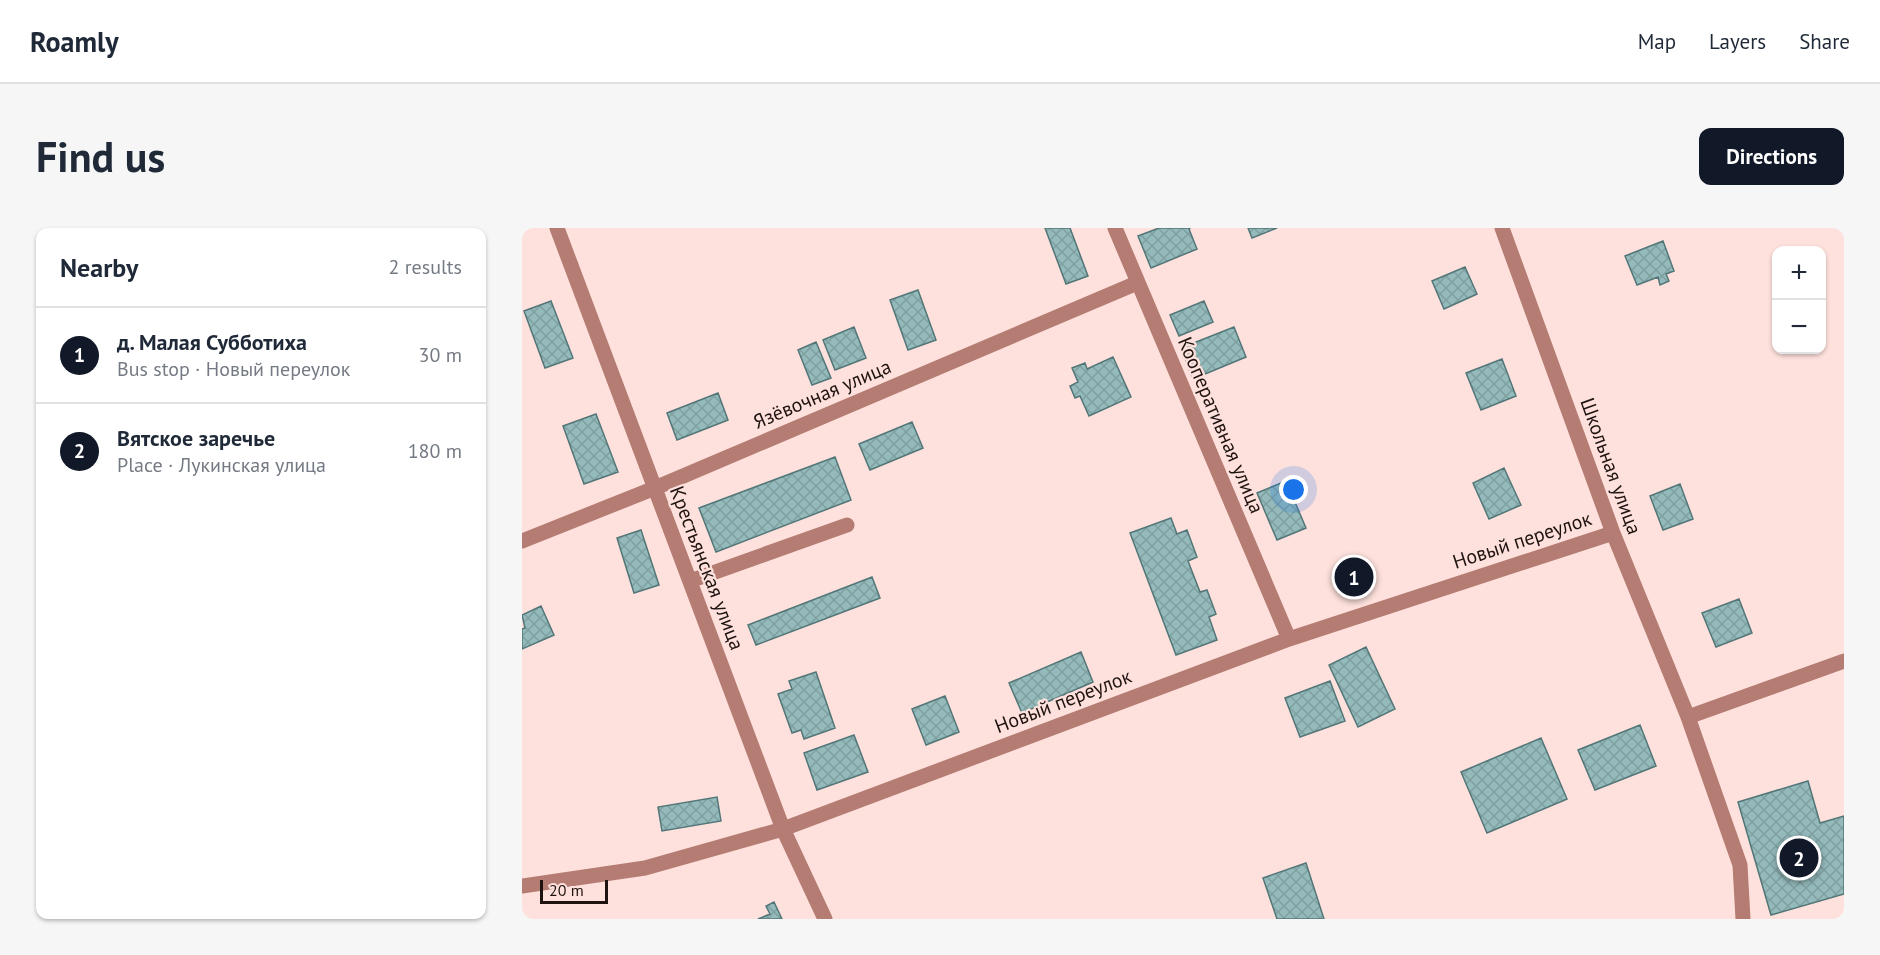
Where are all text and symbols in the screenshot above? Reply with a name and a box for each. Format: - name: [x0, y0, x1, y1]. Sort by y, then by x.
- text: Roamly: [30, 23, 119, 60]
- text: Map: [1638, 28, 1676, 55]
- text: Layers: [1709, 28, 1766, 55]
- text: Share: [1799, 28, 1850, 55]
- button: Directions: [1699, 128, 1844, 185]
- text: Find us: [36, 129, 165, 184]
- map controls: [1772, 246, 1826, 354]
- button: +: [1772, 246, 1826, 300]
- text: Nearby: [60, 251, 138, 284]
- text: 2 results: [389, 254, 462, 280]
- button: −: [1772, 300, 1826, 354]
- text: д. Малая Субботиха: [117, 328, 307, 356]
- street label: Кооперативная улица: [1172, 333, 1270, 517]
- text: 1: [74, 342, 85, 368]
- text: 30 m: [419, 342, 462, 368]
- street label: Язёвочная улица: [749, 353, 895, 435]
- text: Bus stop · Новый переулок: [117, 356, 350, 382]
- street label: Школьная улица: [1574, 394, 1648, 538]
- text: Вятское заречье: [117, 424, 275, 452]
- text: 2: [74, 438, 85, 464]
- text: 180 m: [408, 438, 462, 464]
- text: Place · Лукинская улица: [117, 452, 326, 478]
- your location: [1279, 475, 1308, 504]
- street label: Крестьянская улица: [664, 482, 750, 654]
- street label: Новый переулок: [1449, 505, 1595, 575]
- pin: 1: [1334, 554, 1374, 600]
- street label: Новый переулок: [991, 663, 1136, 739]
- pin: 2: [1780, 836, 1818, 880]
- scale bar: [540, 877, 608, 904]
- text: 20 m: [549, 880, 584, 900]

